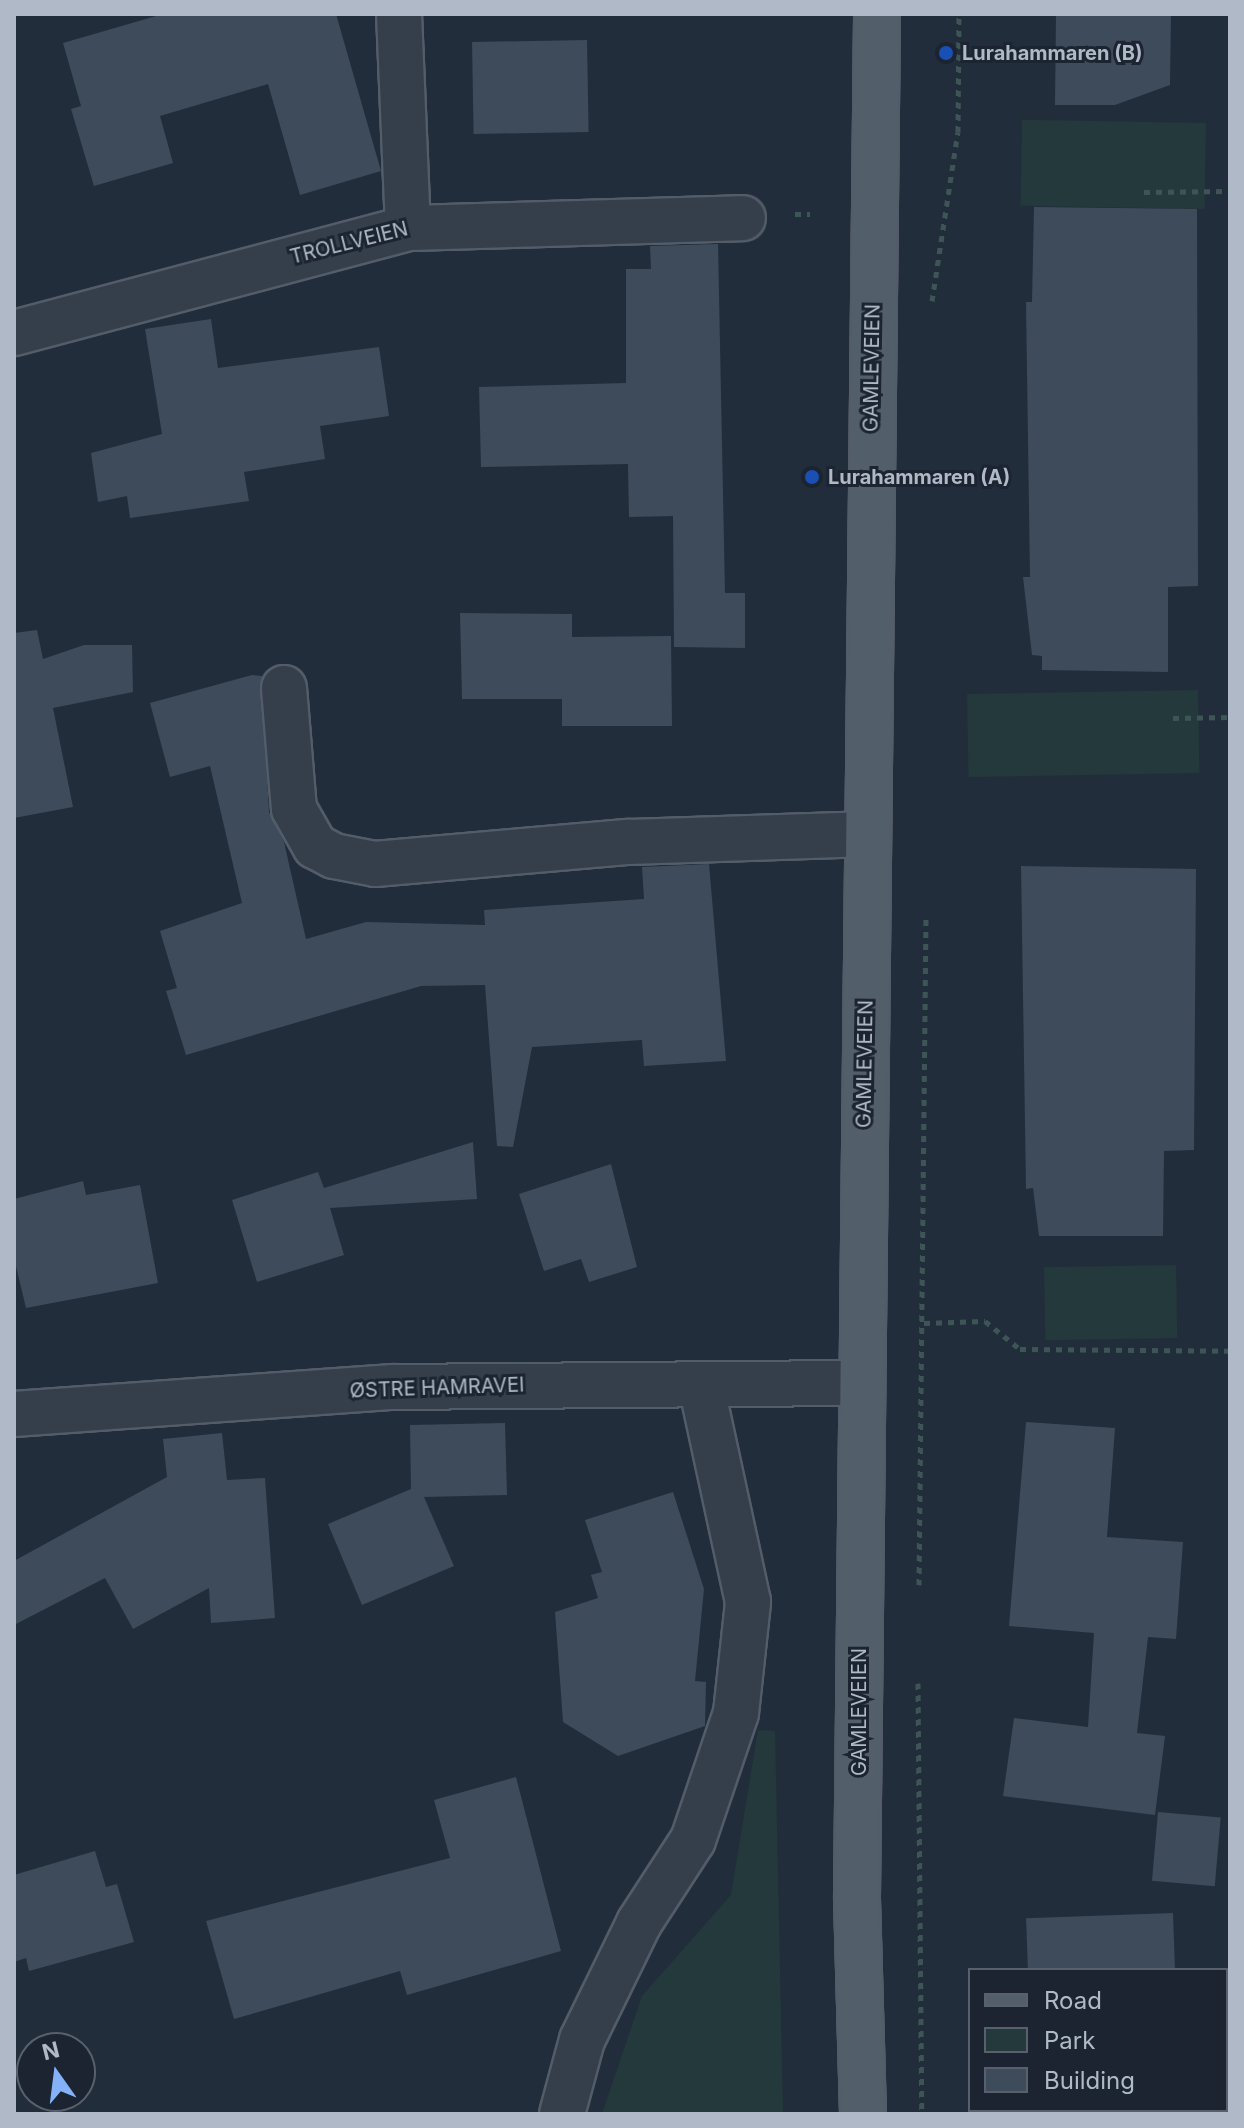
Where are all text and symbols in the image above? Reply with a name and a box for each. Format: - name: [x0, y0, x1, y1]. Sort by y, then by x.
- place label: Lurahammaren (B): [962, 41, 1142, 65]
- marker: Lurahammaren (B): [937, 44, 955, 62]
- street label: TROLLVEIEN: [288, 217, 410, 269]
- street label: GAMLEVEIEN: [859, 304, 885, 432]
- place label: Lurahammaren (A): [828, 465, 1010, 489]
- marker: Lurahammaren (A): [803, 468, 821, 486]
- street label: GAMLEVEIEN: [852, 1000, 878, 1128]
- street label: ØSTRE HAMRAVEI: [349, 1373, 525, 1403]
- street label: GAMLEVEIEN: [847, 1648, 871, 1776]
- legend: [968, 1968, 1228, 2112]
- text: Road: [1044, 1986, 1102, 2015]
- text: Park: [1044, 2026, 1095, 2055]
- north arrow: [16, 2032, 96, 2112]
- text: N: [39, 2036, 62, 2065]
- text: Building: [1044, 2066, 1135, 2095]

